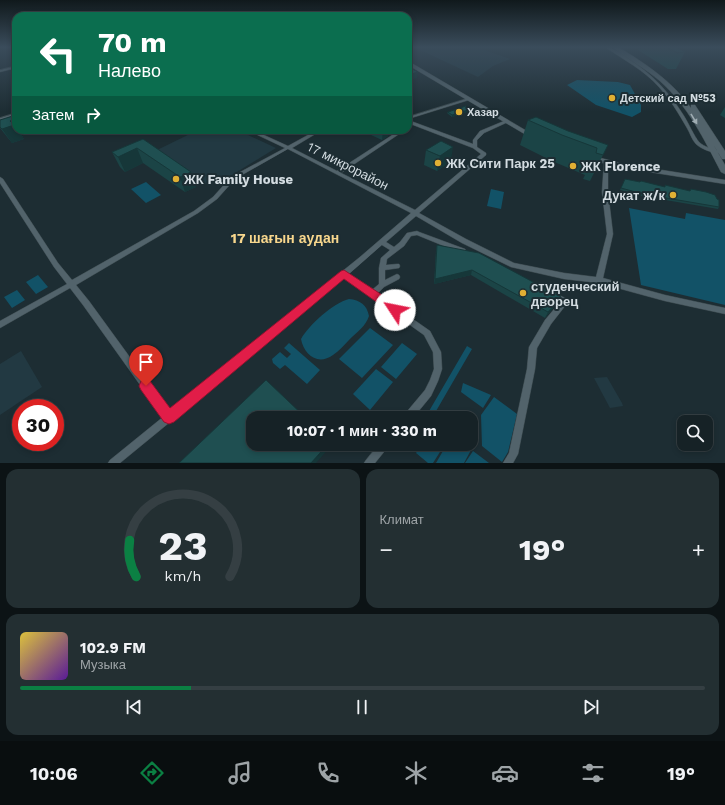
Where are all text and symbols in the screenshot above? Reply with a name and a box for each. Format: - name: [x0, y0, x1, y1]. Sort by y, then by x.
- text: 70 m: [98, 26, 167, 59]
- icon: left: [32, 28, 84, 80]
- text: Налево: [98, 60, 161, 81]
- place label: Детский сад №53: [620, 92, 716, 105]
- marker: Детский сад №53: [607, 93, 617, 103]
- icon: right: [82, 104, 104, 126]
- text: Затем: [32, 106, 74, 124]
- place label: Хазар: [467, 106, 499, 119]
- marker: Хазар: [454, 107, 464, 117]
- one-way arrow: [690, 114, 698, 124]
- street label: 17 микрорайон: [305, 139, 391, 193]
- place label: ЖК Сити Парк 25: [445, 156, 555, 171]
- marker: ЖК Сити Парк 25: [433, 158, 443, 168]
- place label: ЖК Florence: [580, 159, 661, 174]
- marker: ЖК Florence: [568, 161, 578, 171]
- place label: ЖК Family House: [183, 172, 293, 187]
- marker: ЖК Family House: [171, 174, 181, 184]
- place label: Дукат ж/к: [603, 188, 665, 203]
- marker: Дукат ж/к: [668, 190, 678, 200]
- district label: 17 шағын аудан: [231, 230, 339, 246]
- place label: студенческий дворец: [531, 279, 620, 309]
- marker: студенческий дворец: [518, 288, 528, 298]
- position arrow: [374, 289, 416, 331]
- pin: [129, 345, 163, 386]
- icon: arrive: [135, 351, 157, 373]
- speed limit sign: 30: [12, 399, 64, 451]
- map controls: [677, 415, 713, 451]
- button: search: [677, 415, 713, 451]
- text: 10:07 · 1 мин · 330 m: [287, 422, 437, 440]
- text: Климат: [380, 512, 424, 527]
- text: 23: [158, 520, 207, 569]
- text: 19°: [519, 532, 565, 567]
- text: −: [380, 537, 393, 562]
- text: +: [692, 537, 705, 562]
- text: km/h: [164, 567, 201, 583]
- text: 102.9 FM: [80, 639, 146, 657]
- text: Музыка: [80, 657, 126, 672]
- icon: previous: [123, 696, 145, 718]
- icon: pause: [351, 696, 373, 718]
- icon: next: [580, 696, 602, 718]
- icon: directions: [138, 759, 166, 787]
- icon: music: [226, 759, 254, 787]
- icon: phone: [314, 759, 342, 787]
- icon: climate: [402, 759, 430, 787]
- icon: car: [491, 759, 519, 787]
- icon: filters: [579, 759, 607, 787]
- text: 10:06: [30, 763, 78, 784]
- text: 19°: [667, 763, 695, 784]

